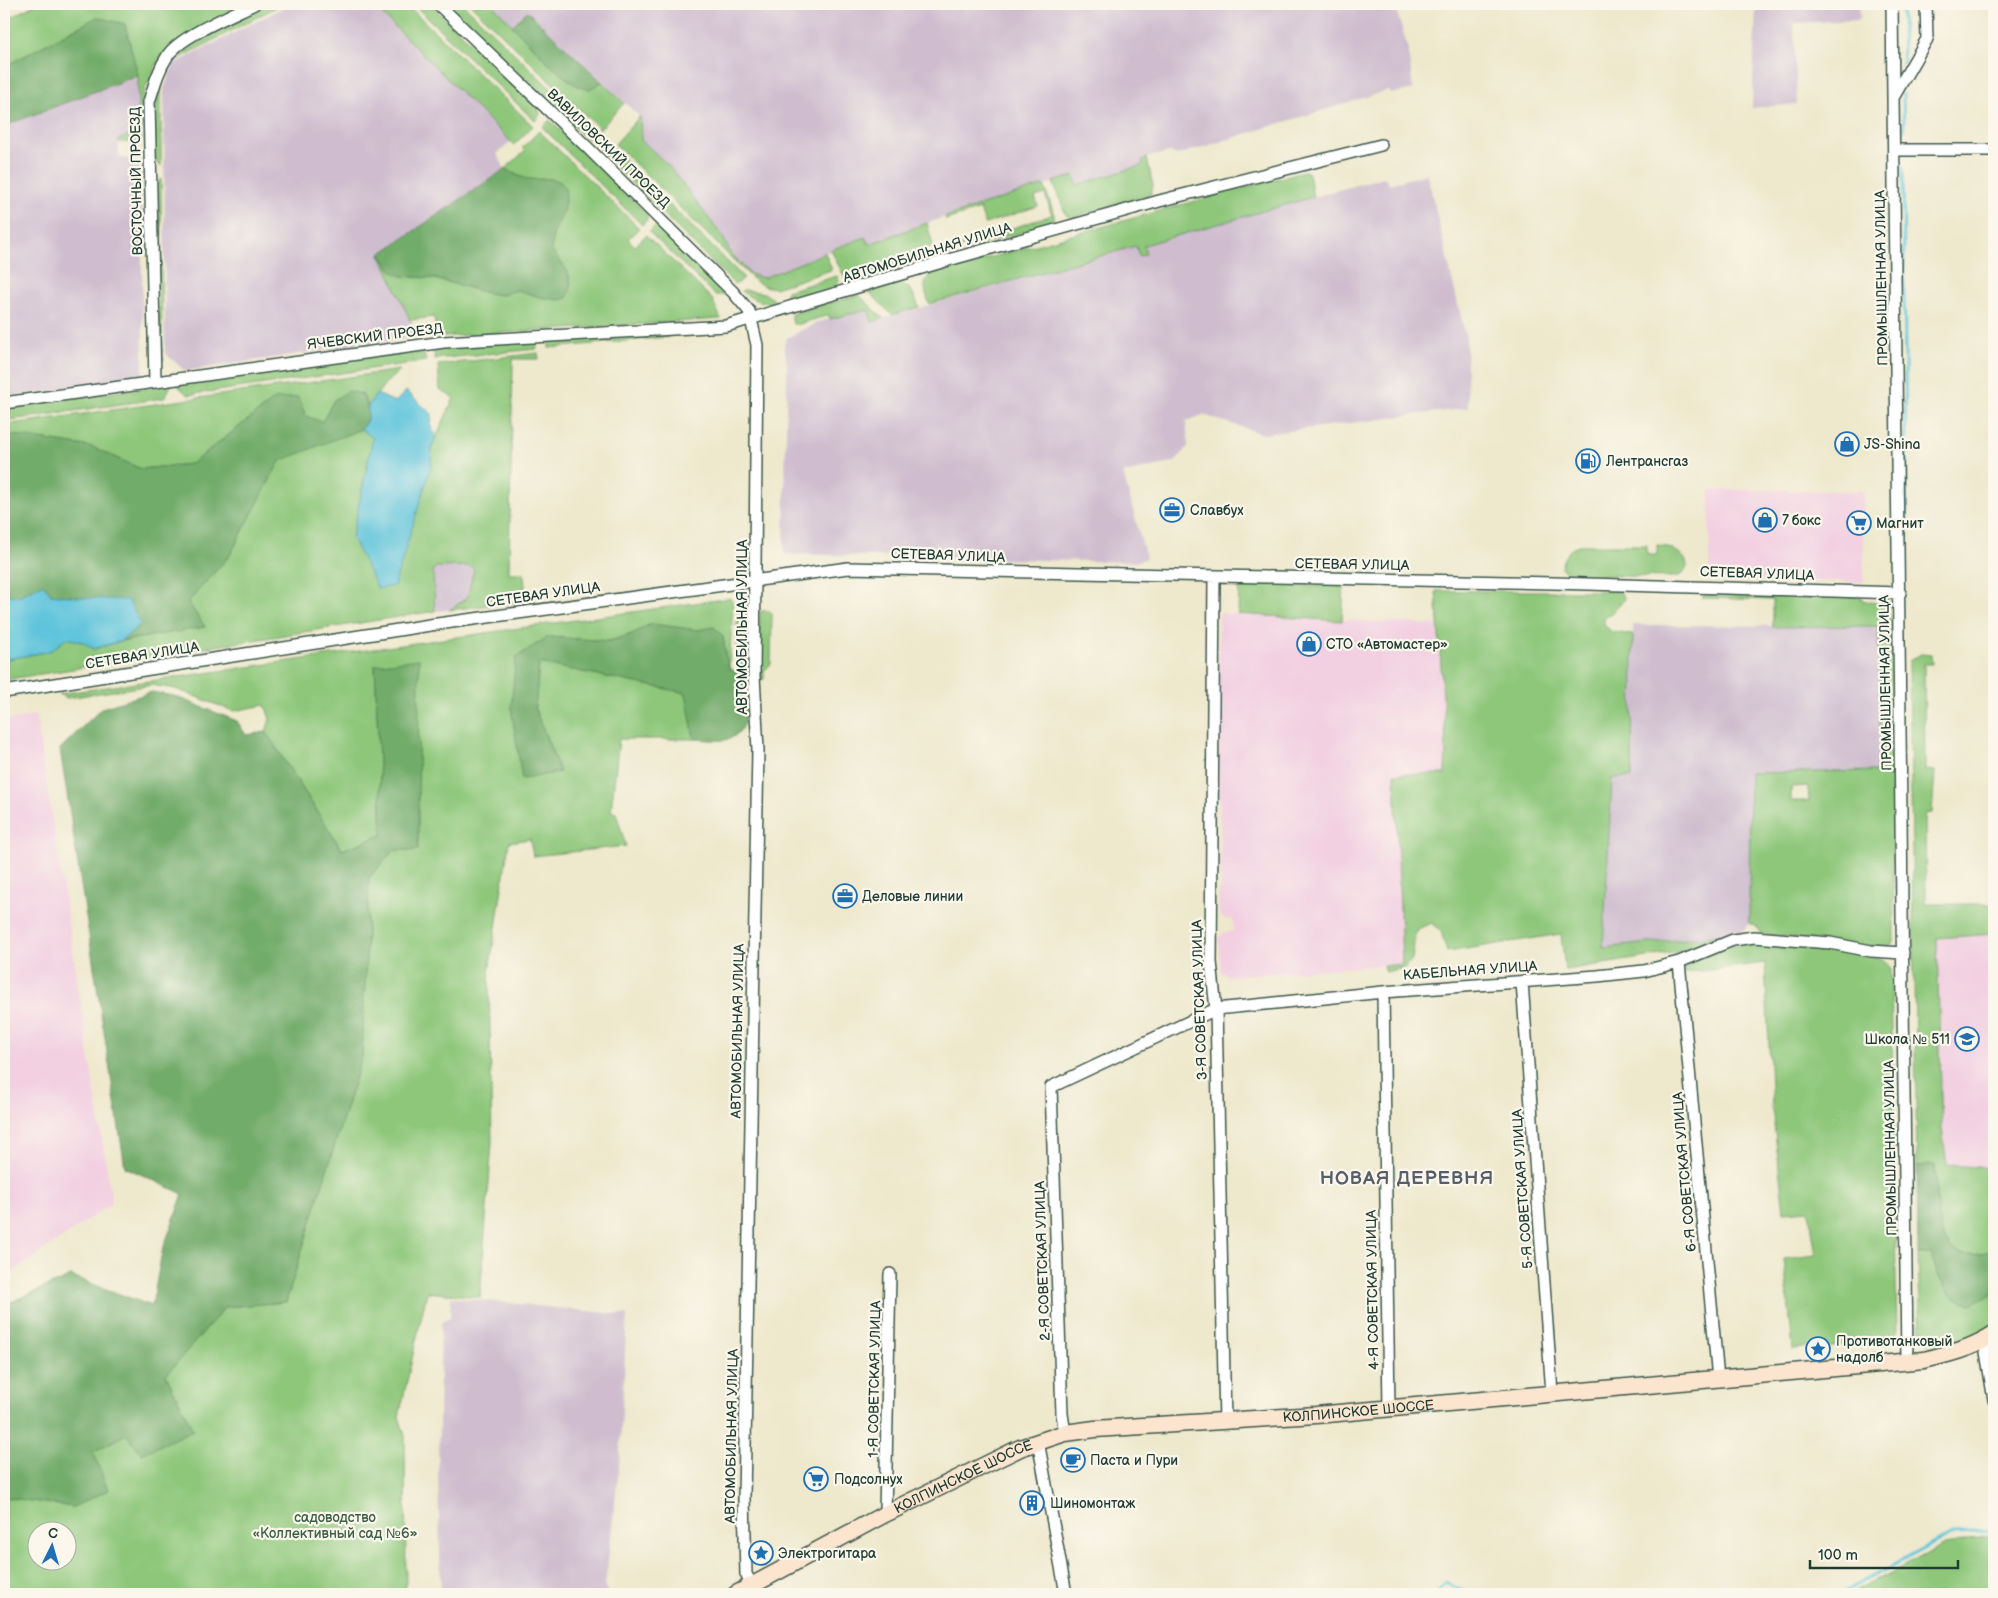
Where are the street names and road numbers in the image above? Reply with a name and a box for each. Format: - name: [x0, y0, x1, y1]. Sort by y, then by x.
- street label: ВАВИЛОВСКИЙ ПРОЕЗД: [544, 85, 674, 212]
- street label: ВОСТОЧНЫЙ ПРОЕЗД: [127, 106, 146, 255]
- street label: ПРОМЫШЛЕННАЯ УЛИЦА: [1871, 189, 1892, 366]
- street label: АВТОМОБИЛЬНАЯ УЛИЦА: [840, 219, 1014, 286]
- street label: ЯЧЕВСКИЙ ПРОЕЗД: [306, 320, 444, 353]
- street label: АВТОМОБИЛЬНАЯ УЛИЦА: [734, 539, 751, 715]
- street label: СЕТЕВАЯ УЛИЦА: [891, 545, 1006, 566]
- street label: СЕТЕВАЯ УЛИЦА: [1295, 555, 1410, 574]
- street label: СЕТЕВАЯ УЛИЦА: [1700, 563, 1815, 584]
- street label: СЕТЕВАЯ УЛИЦА: [485, 578, 601, 611]
- street label: ПРОМЫШЛЕННАЯ УЛИЦА: [1875, 594, 1896, 771]
- street label: СЕТЕВАЯ УЛИЦА: [84, 638, 200, 673]
- street label: 3-Я СОВЕТСКАЯ УЛИЦА: [1188, 919, 1211, 1080]
- street label: АВТОМОБИЛЬНАЯ УЛИЦА: [727, 943, 748, 1120]
- street label: КАБЕЛЬНАЯ УЛИЦА: [1402, 957, 1538, 984]
- street label: ПРОМЫШЛЕННАЯ УЛИЦА: [1880, 1059, 1901, 1236]
- street label: 6-Я СОВЕТСКАЯ УЛИЦА: [1669, 1091, 1700, 1253]
- street label: 5-Я СОВЕТСКАЯ УЛИЦА: [1508, 1108, 1537, 1269]
- street label: 2-Я СОВЕТСКАЯ УЛИЦА: [1031, 1180, 1054, 1341]
- street label: 4-Я СОВЕТСКАЯ УЛИЦА: [1363, 1209, 1382, 1370]
- street label: 1-Я СОВЕТСКАЯ УЛИЦА: [865, 1300, 884, 1458]
- street label: АВТОМОБИЛЬНАЯ УЛИЦА: [721, 1348, 742, 1525]
- street label: КОЛПИНСКОЕ ШОССЕ: [1282, 1396, 1435, 1426]
- street label: КОЛПИНСКОЕ ШОССЕ: [891, 1436, 1035, 1517]

